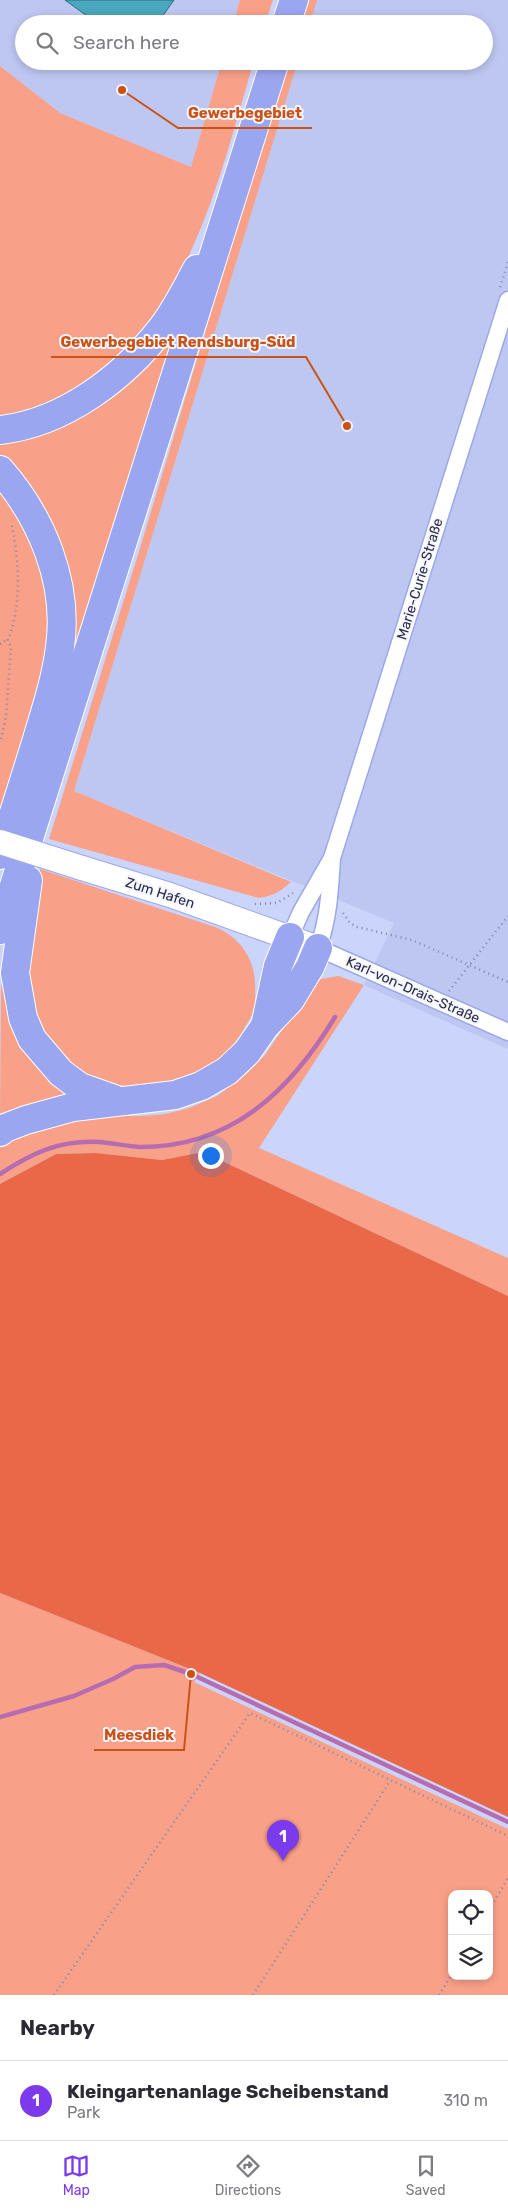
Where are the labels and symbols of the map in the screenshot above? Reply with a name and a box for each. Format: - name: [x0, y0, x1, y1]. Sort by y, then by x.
- callout: Gewerbegebiet: [178, 98, 312, 128]
- text: Gewerbegebiet: [188, 104, 302, 122]
- callout: Gewerbegebiet Rendsburg-Süd: [51, 327, 306, 357]
- text: Gewerbegebiet Rendsburg-Süd: [60, 333, 296, 351]
- street label: Marie-Curie-Straße: [393, 516, 447, 642]
- street label: Zum Hafen: [123, 874, 197, 912]
- street label: Karl-von-Drais-Straße: [343, 953, 483, 1027]
- your location: [198, 1143, 224, 1169]
- callout: Meesdiek: [94, 1720, 184, 1750]
- text: Meesdiek: [104, 1726, 174, 1744]
- pin: 1: [267, 1820, 299, 1861]

